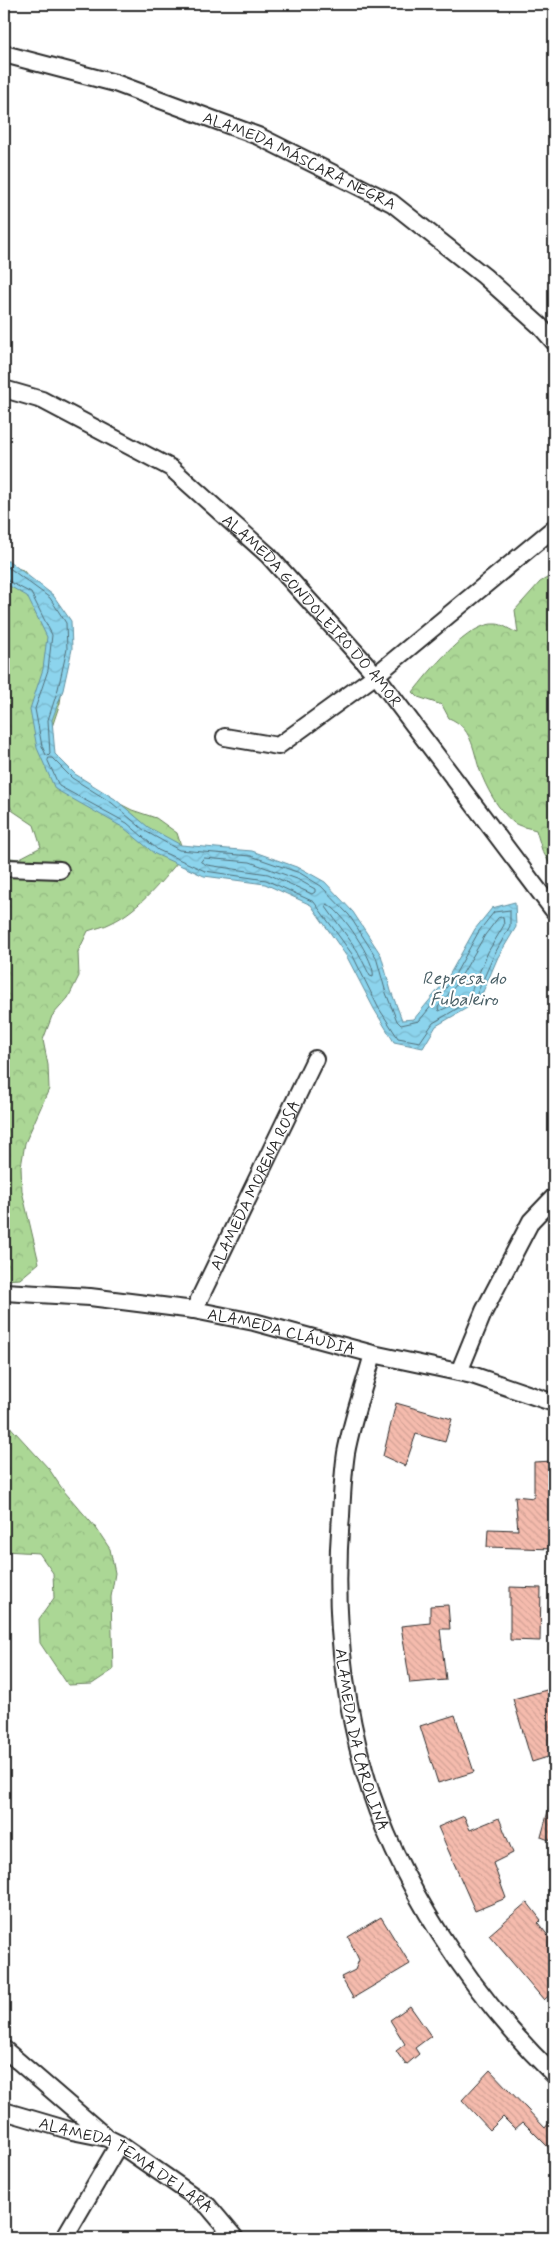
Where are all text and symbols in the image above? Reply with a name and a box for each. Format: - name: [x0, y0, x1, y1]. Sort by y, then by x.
- street label: ALAMEDA MÁSCARA NEGRA: [200, 107, 399, 215]
- street label: ALAMEDA GONDOLEIRO DO AMOR: [217, 510, 405, 711]
- water label: Represa do Fubaleiro: [422, 967, 507, 1012]
- street label: ALAMEDA MORENA ROSA: [206, 1097, 306, 1274]
- street label: ALAMEDA CLÁUDIA: [205, 1304, 358, 1361]
- street label: ALAMEDA DA CAROLINA: [330, 1647, 393, 1834]
- street label: ALAMEDA TEMA DE LARA: [36, 2113, 217, 2218]

